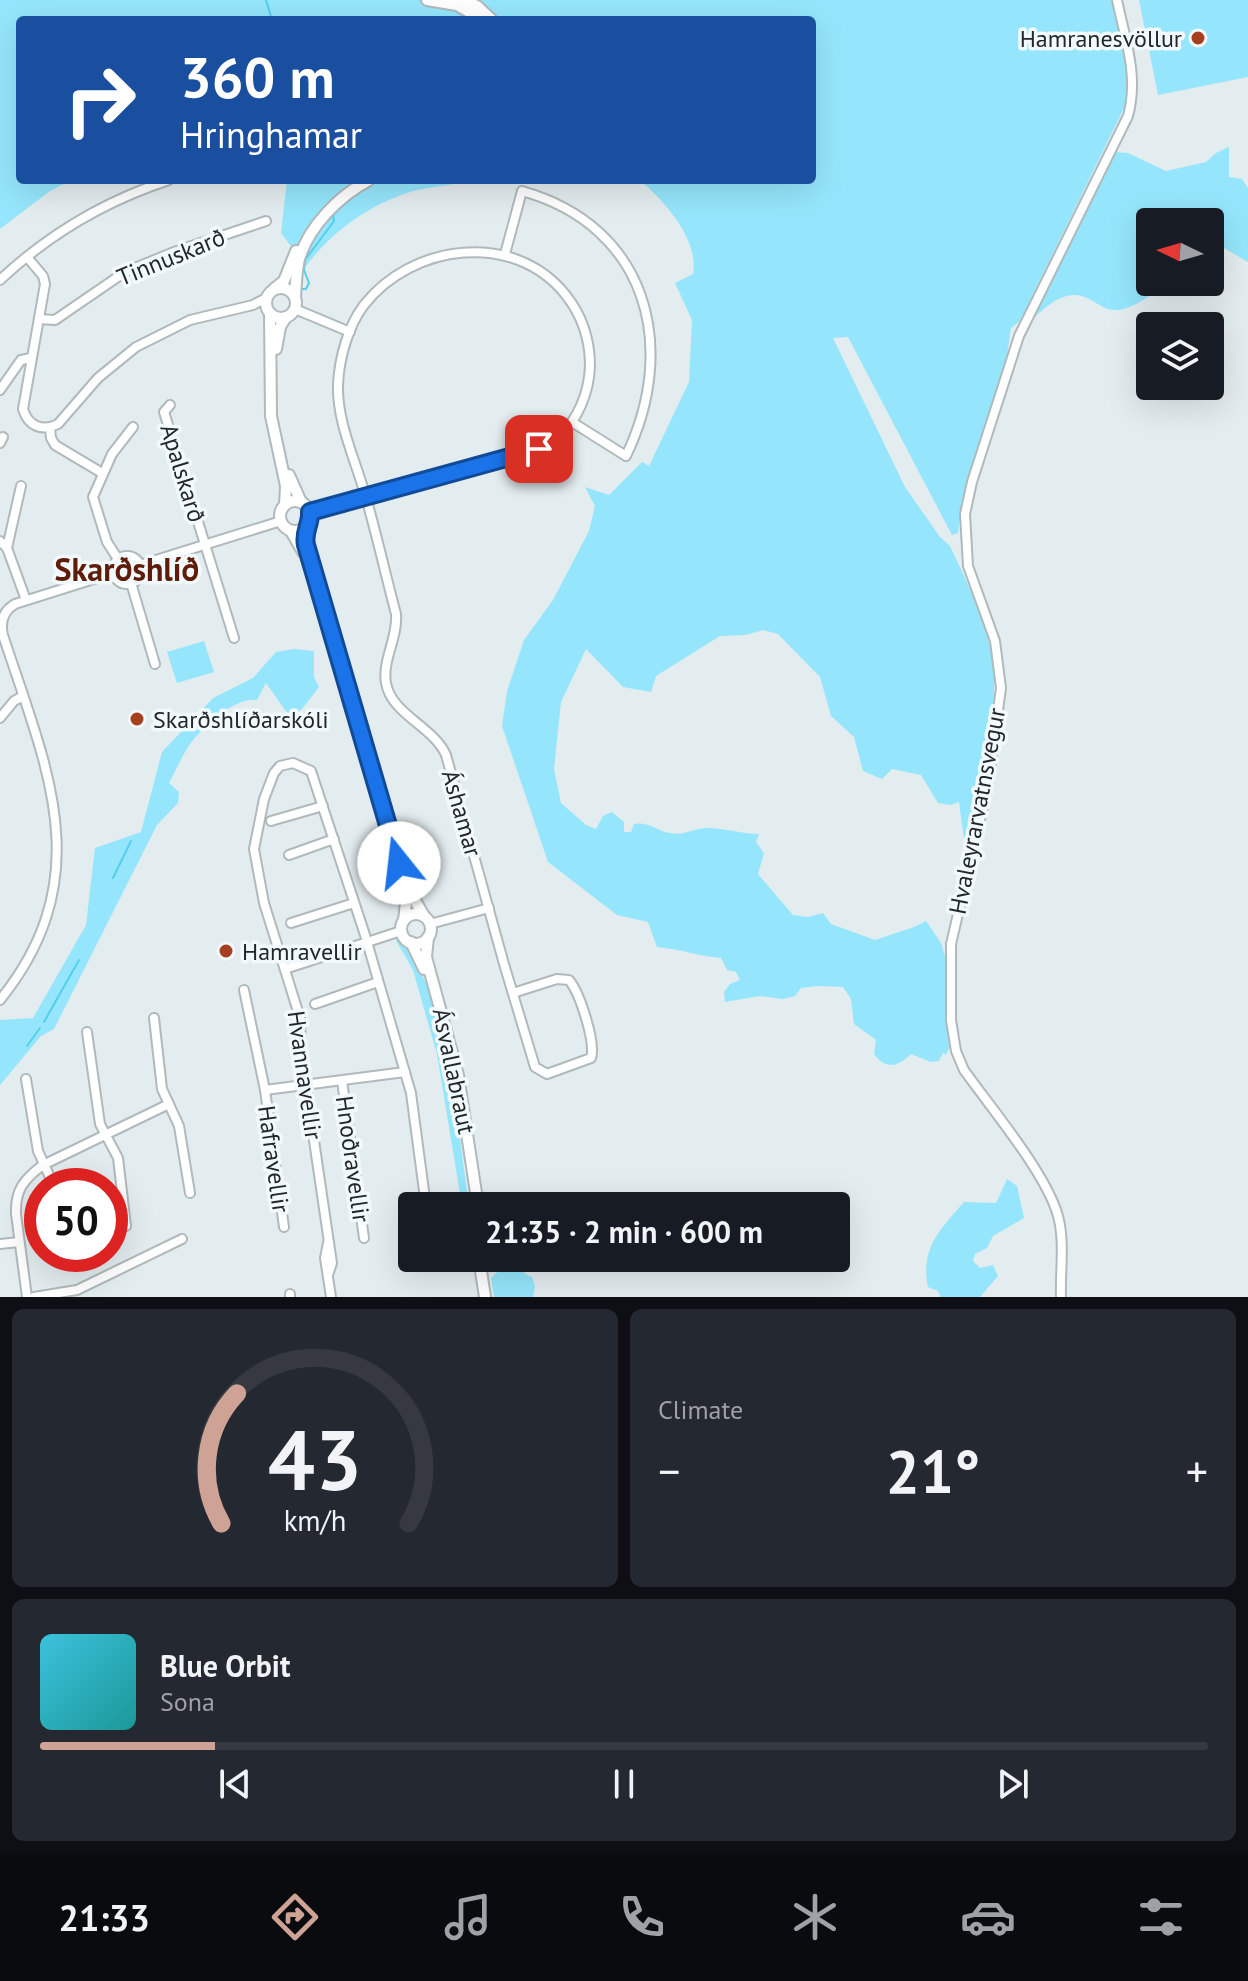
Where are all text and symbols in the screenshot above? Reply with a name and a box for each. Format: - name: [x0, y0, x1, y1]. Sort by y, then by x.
- place label: Hamranesvöllur: [1020, 23, 1182, 54]
- marker: Hamranesvöllur: [1189, 29, 1207, 47]
- text: 360 m: [180, 41, 335, 113]
- icon: right: [48, 48, 152, 152]
- text: Hringhamar: [180, 111, 362, 158]
- north arrow: [1136, 208, 1224, 296]
- map controls: [1136, 208, 1224, 400]
- street label: Tinnuskarð: [112, 221, 230, 293]
- button: layers: [1136, 312, 1224, 400]
- pin: [505, 415, 573, 483]
- street label: Apalskarð: [153, 420, 213, 526]
- icon: arrive: [517, 427, 561, 471]
- district label: Skarðshlíð: [55, 548, 199, 590]
- place label: Skarðshlíðarskóli: [153, 704, 329, 735]
- street label: Hvaleyrarvatnsvegur: [942, 705, 1012, 917]
- marker: Skarðshlíðarskóli: [128, 710, 146, 728]
- street label: Áshamar: [435, 766, 489, 860]
- position arrow: [357, 821, 441, 905]
- place label: Hamravellir: [242, 936, 362, 967]
- marker: Hamravellir: [217, 942, 235, 960]
- street label: Ásvallabraut: [426, 1005, 482, 1137]
- street label: Hvannavellir: [281, 1009, 329, 1141]
- street label: Hnoðravellir: [329, 1094, 377, 1224]
- street label: Hafravellir: [251, 1103, 297, 1215]
- speed limit sign: 50: [24, 1168, 128, 1272]
- text: 21:35 · 2 min · 600 m: [485, 1212, 763, 1251]
- text: Climate: [658, 1393, 743, 1426]
- text: 43: [268, 1405, 362, 1513]
- text: 21°: [886, 1432, 980, 1510]
- text: −: [658, 1442, 680, 1499]
- text: +: [1186, 1442, 1208, 1499]
- text: km/h: [284, 1502, 346, 1539]
- text: Blue Orbit: [160, 1646, 290, 1685]
- text: Sona: [160, 1685, 215, 1718]
- icon: previous: [213, 1762, 257, 1806]
- icon: pause: [602, 1762, 646, 1806]
- icon: next: [991, 1762, 1035, 1806]
- icon: directions: [267, 1889, 323, 1945]
- icon: music: [440, 1889, 496, 1945]
- icon: phone: [614, 1889, 670, 1945]
- icon: climate: [787, 1889, 843, 1945]
- icon: car: [960, 1889, 1016, 1945]
- icon: filters: [1133, 1889, 1189, 1945]
- text: 21:33: [59, 1894, 150, 1941]

